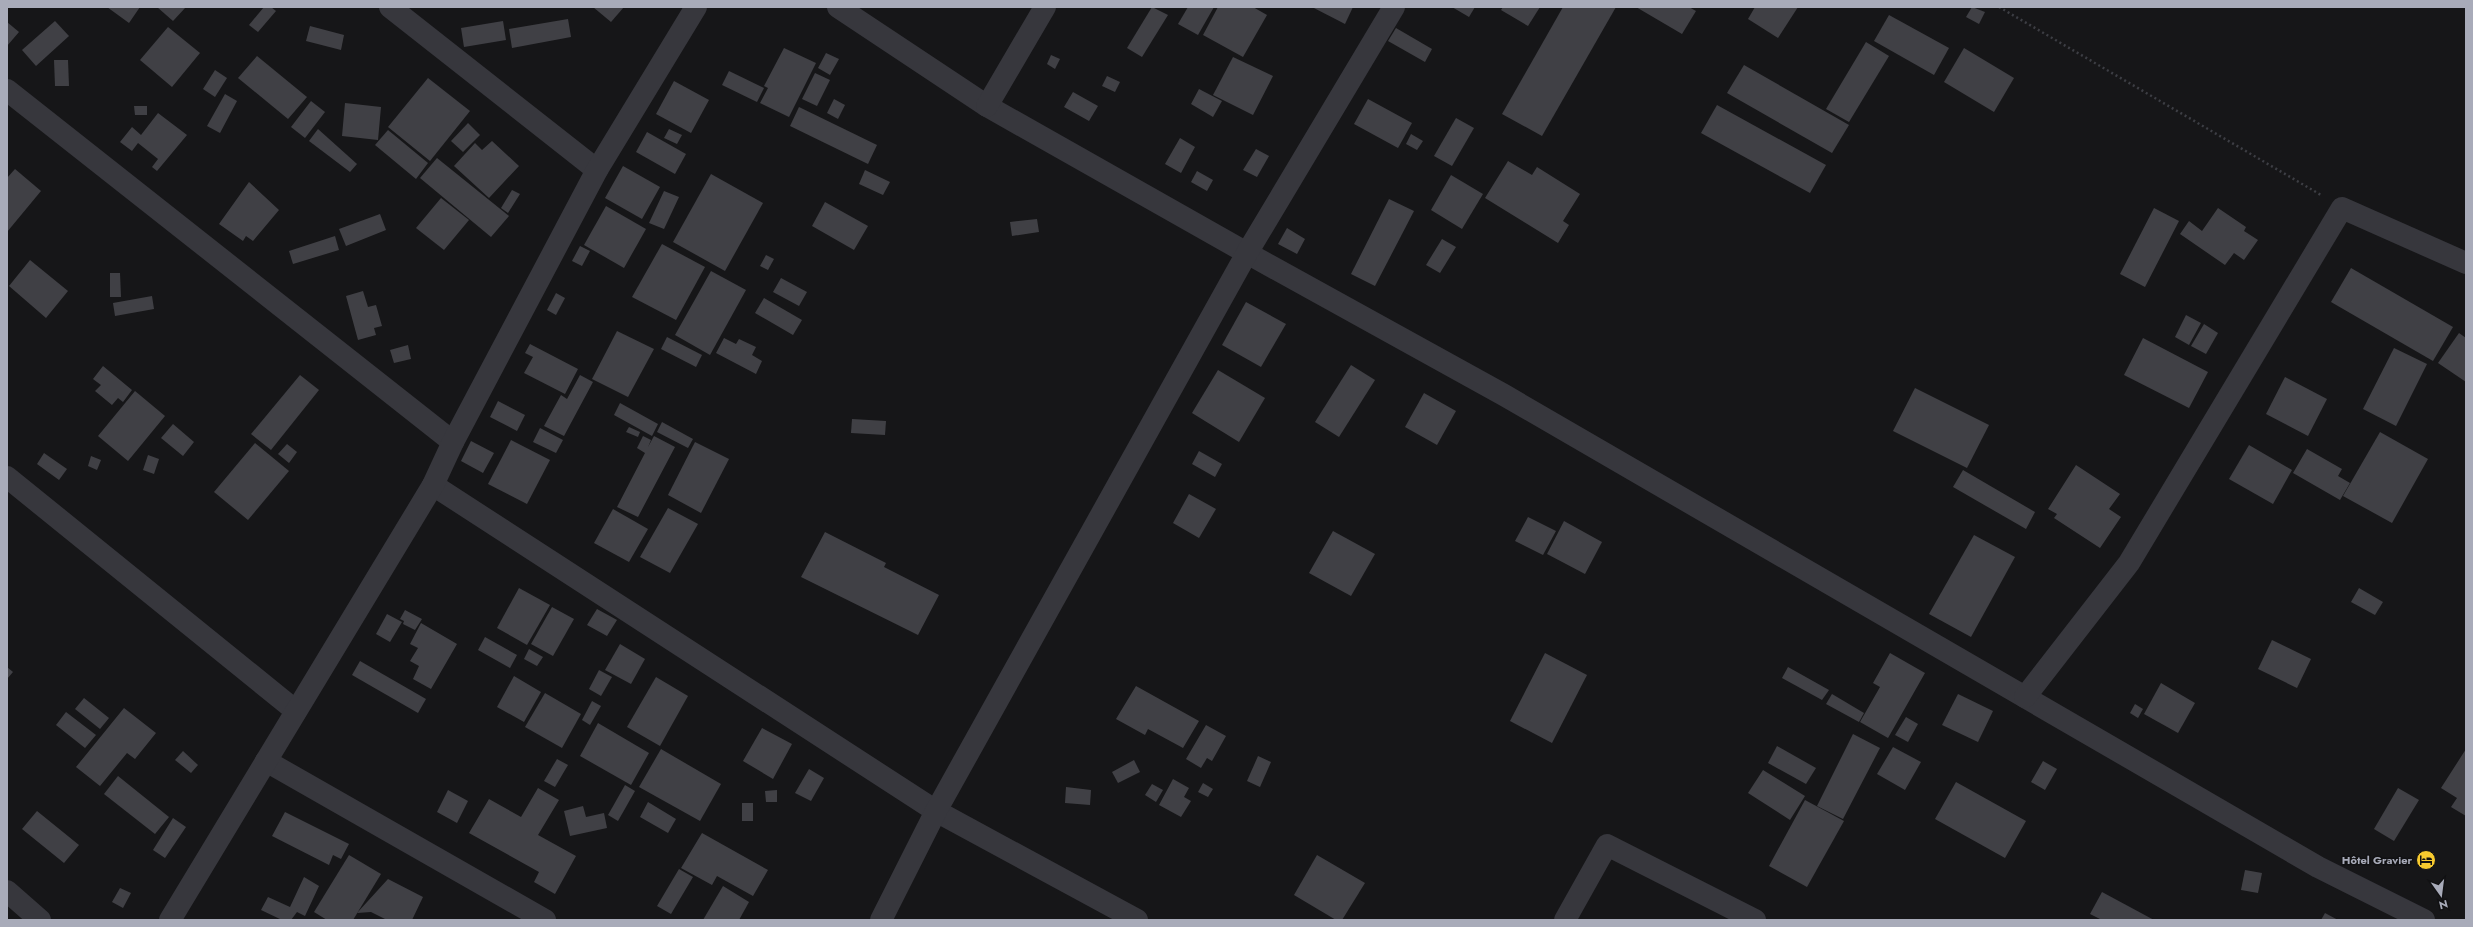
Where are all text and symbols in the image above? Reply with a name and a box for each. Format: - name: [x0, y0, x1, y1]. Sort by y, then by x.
- hotel icon: Hôtel Gravier: [2415, 849, 2437, 871]
- place label: Hôtel Gravier: [2342, 852, 2412, 868]
- north arrow: [2421, 875, 2461, 915]
- text: N: [2437, 896, 2450, 914]

